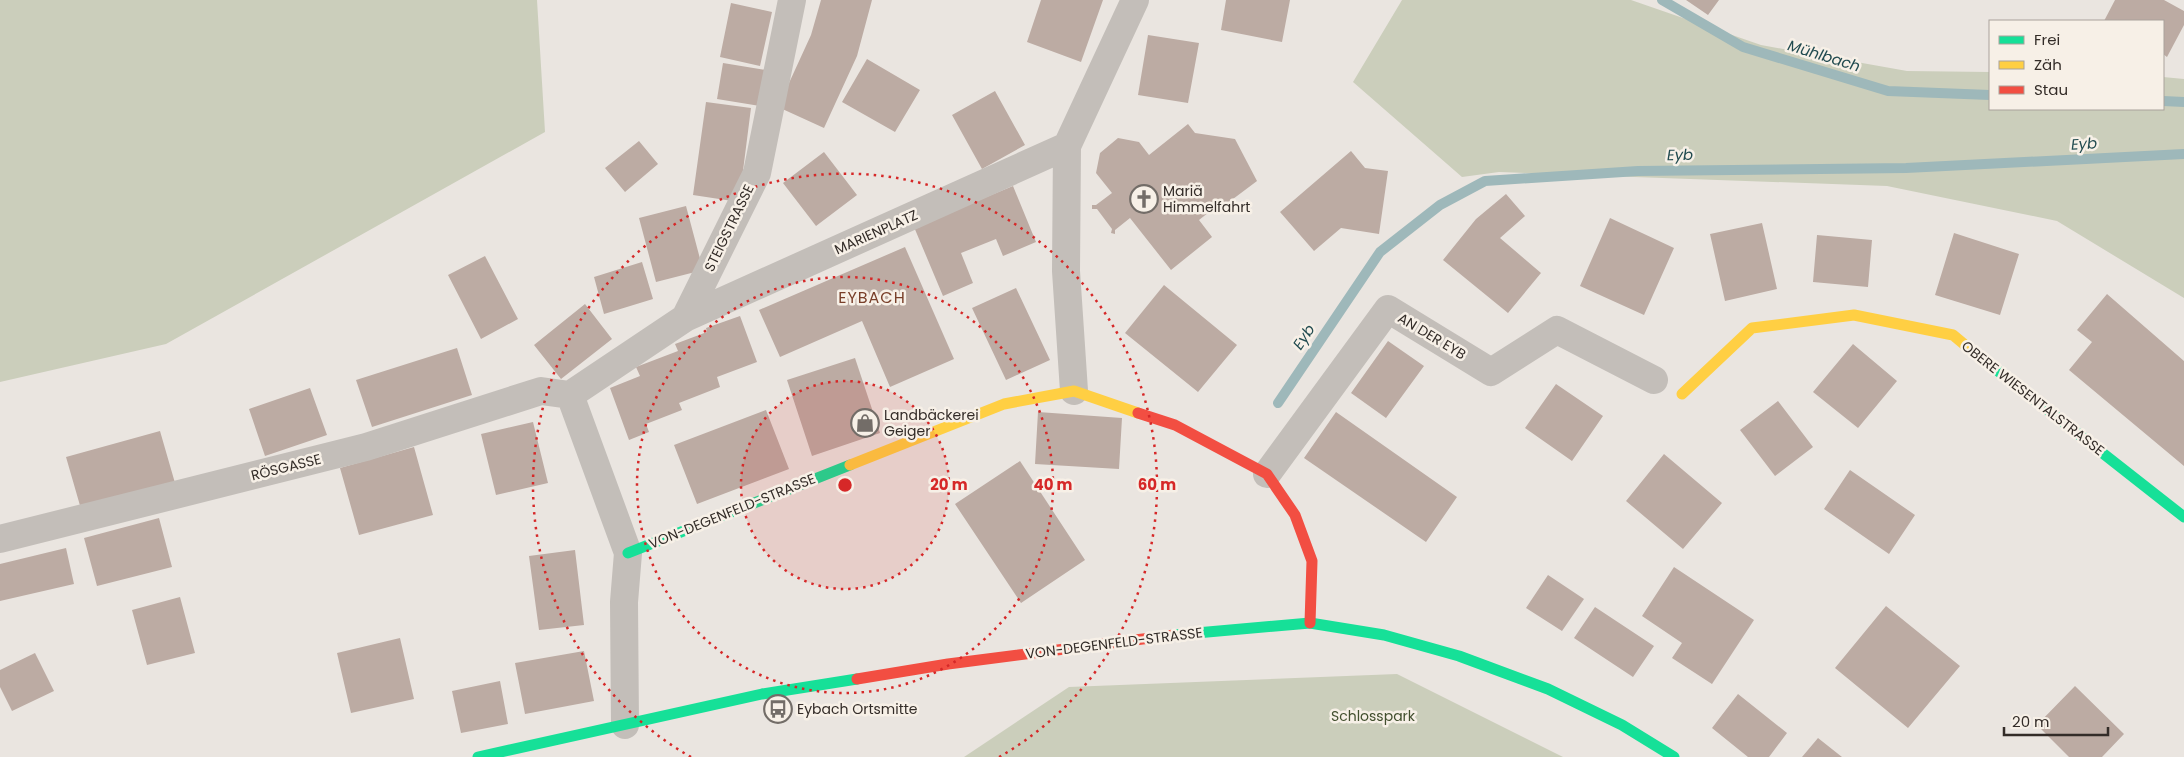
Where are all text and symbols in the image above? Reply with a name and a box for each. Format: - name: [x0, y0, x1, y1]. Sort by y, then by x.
- legend: [1989, 20, 2164, 110]
- text: Frei: [2034, 29, 2060, 50]
- water label: Mühlbach: [1785, 35, 1863, 76]
- text: Zäh: [2034, 54, 2062, 75]
- text: Stau: [2034, 79, 2068, 100]
- water label: Eyb: [2070, 132, 2098, 155]
- water label: Eyb: [1667, 144, 1693, 165]
- street label: STEIGSTRASSE: [699, 181, 759, 275]
- place label: Mariä Himmelfahrt: [1163, 181, 1250, 217]
- church icon: Mariä Himmelfahrt: [1129, 184, 1159, 214]
- street label: MARIENPLATZ: [831, 205, 921, 259]
- district label: EYBACH: [838, 286, 906, 309]
- street label: AN DER EYB: [1394, 308, 1470, 364]
- water label: Eyb: [1288, 320, 1320, 353]
- street label: OBERE WIESENTALSTRASSE: [1957, 336, 2109, 460]
- place label: Landbäckerei Geiger: [884, 405, 979, 441]
- shop icon: Landbäckerei Geiger: [850, 408, 880, 438]
- street label: RÖSGASSE: [249, 449, 323, 485]
- street label: VON-DEGENFELD-STRASSE: [646, 468, 818, 554]
- text: 20 m: [930, 474, 968, 495]
- text: 40 m: [1033, 474, 1073, 495]
- text: 60 m: [1138, 474, 1176, 495]
- centre of rings: [836, 476, 854, 494]
- street label: VON-DEGENFELD-STRASSE: [1024, 622, 1204, 664]
- bus stop icon: Eybach Ortsmitte: [763, 694, 793, 724]
- place label: Eybach Ortsmitte: [797, 699, 918, 719]
- scale bar: [2004, 704, 2108, 736]
- park label: Schlosspark: [1331, 706, 1416, 726]
- text: 20 m: [2012, 711, 2050, 732]

